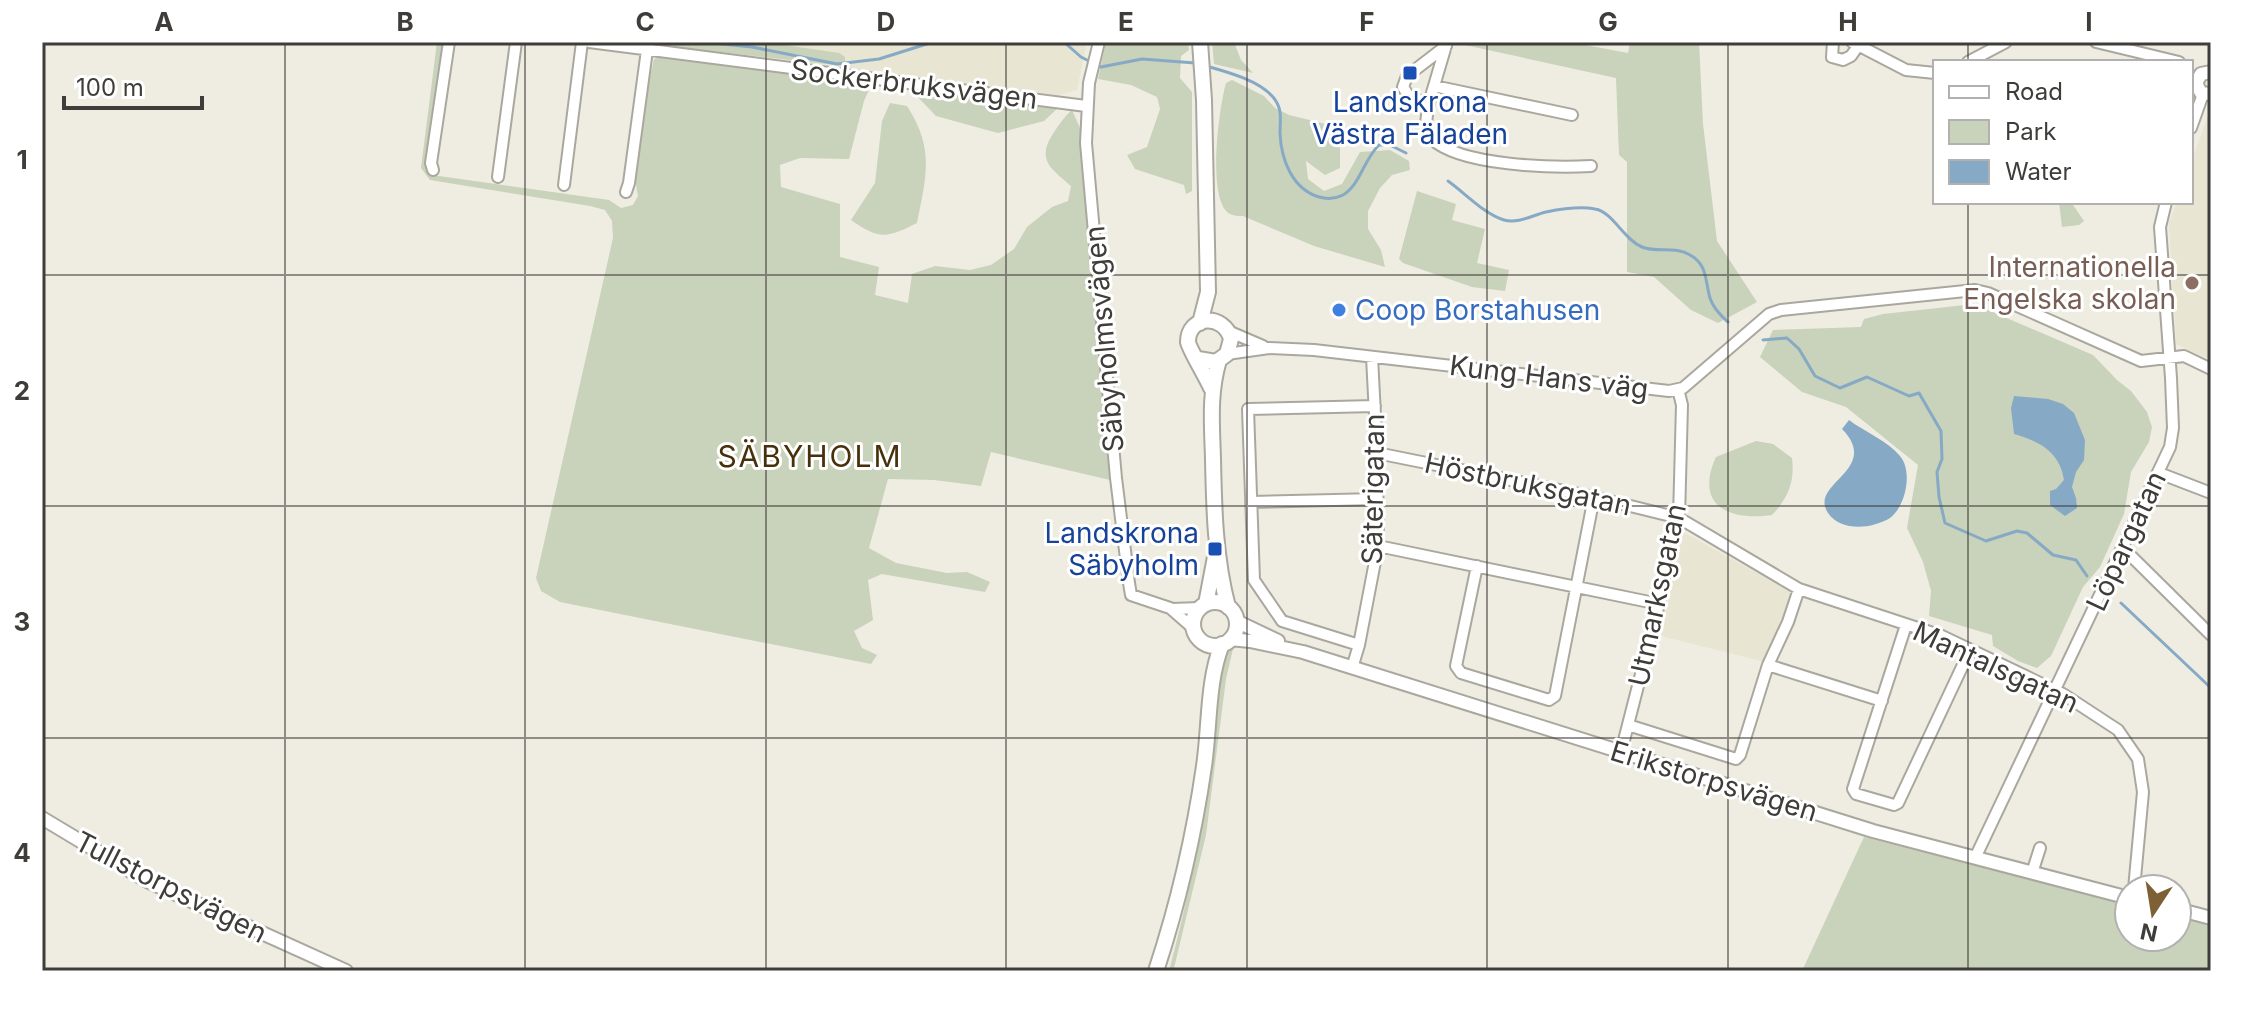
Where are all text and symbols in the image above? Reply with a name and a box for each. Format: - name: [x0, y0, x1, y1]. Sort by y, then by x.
- text: A: [154, 6, 174, 37]
- text: B: [396, 6, 414, 37]
- text: C: [635, 6, 655, 37]
- text: D: [877, 6, 895, 37]
- text: E: [1118, 6, 1134, 37]
- text: F: [1359, 6, 1375, 37]
- text: G: [1598, 6, 1618, 37]
- text: H: [1838, 6, 1858, 37]
- text: I: [2085, 6, 2093, 37]
- street label: Sockerbruksvägen: [789, 52, 1039, 116]
- scale bar: [64, 60, 202, 110]
- legend: [1933, 60, 2193, 204]
- marker: Landskrona Västra Fäladen: [1401, 64, 1419, 82]
- text: 100 m: [76, 73, 144, 102]
- text: Road: [2005, 77, 2063, 106]
- place label: Landskrona Västra Fäladen: [1312, 85, 1508, 151]
- text: Park: [2005, 117, 2056, 146]
- text: 1: [16, 144, 28, 175]
- text: Water: [2005, 157, 2072, 186]
- street label: Säbyholmsvägen: [1077, 224, 1131, 454]
- place label: Internationella Engelska skolan: [1963, 250, 2176, 316]
- marker: Internationella Engelska skolan: [2183, 274, 2201, 292]
- place label: Coop Borstahusen: [1355, 293, 1600, 327]
- marker: Coop Borstahusen: [1330, 301, 1348, 319]
- street label: Kung Hans väg: [1448, 348, 1650, 406]
- text: 2: [14, 375, 30, 406]
- street label: Säterigatan: [1355, 413, 1391, 565]
- district label: SÄBYHOLM: [717, 438, 903, 474]
- street label: Höstbruksgatan: [1422, 446, 1634, 522]
- street label: Löpargatan: [2079, 466, 2173, 616]
- street label: Utmarksgatan: [1621, 501, 1693, 689]
- place label: Landskrona Säbyholm: [1044, 516, 1199, 582]
- marker: Landskrona Säbyholm: [1206, 540, 1224, 558]
- text: 3: [14, 606, 30, 637]
- street label: Mantalsgatan: [1908, 614, 2084, 720]
- street label: Erikstorpsvägen: [1606, 733, 1822, 829]
- street label: Tullstorpsvägen: [69, 824, 273, 950]
- text: 4: [13, 837, 31, 868]
- north arrow: [2113, 873, 2193, 953]
- text: N: [2138, 918, 2160, 947]

